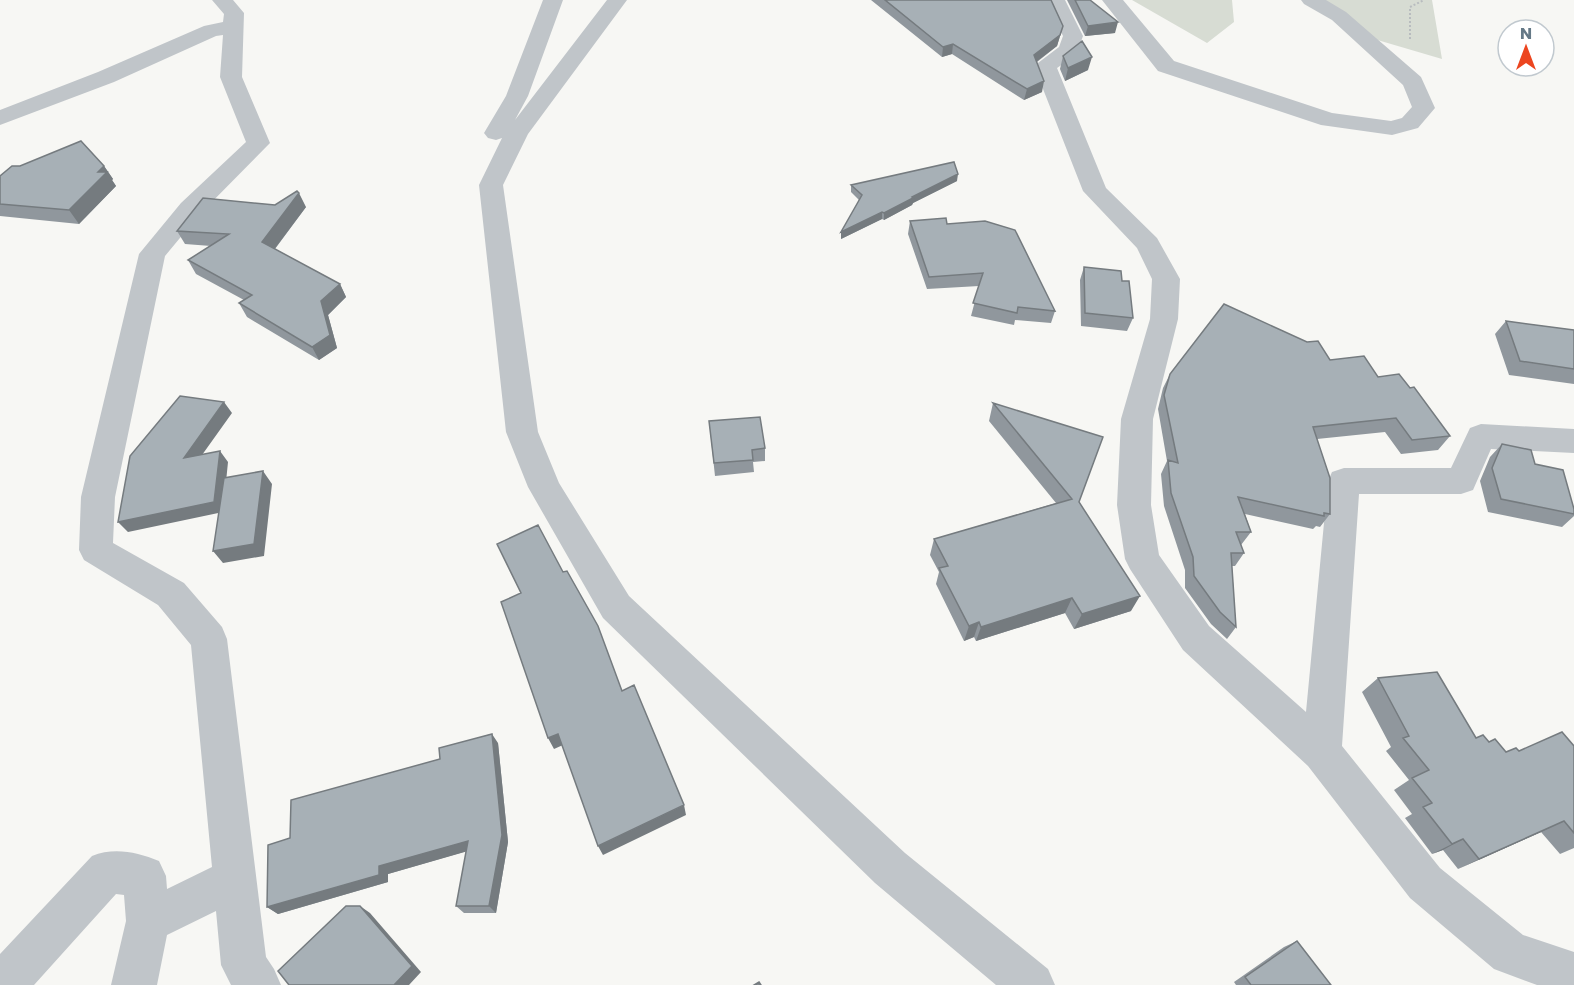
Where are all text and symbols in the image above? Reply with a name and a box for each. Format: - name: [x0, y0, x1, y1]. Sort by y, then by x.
- north arrow: [1496, 18, 1556, 78]
- text: N: [1520, 22, 1532, 45]

